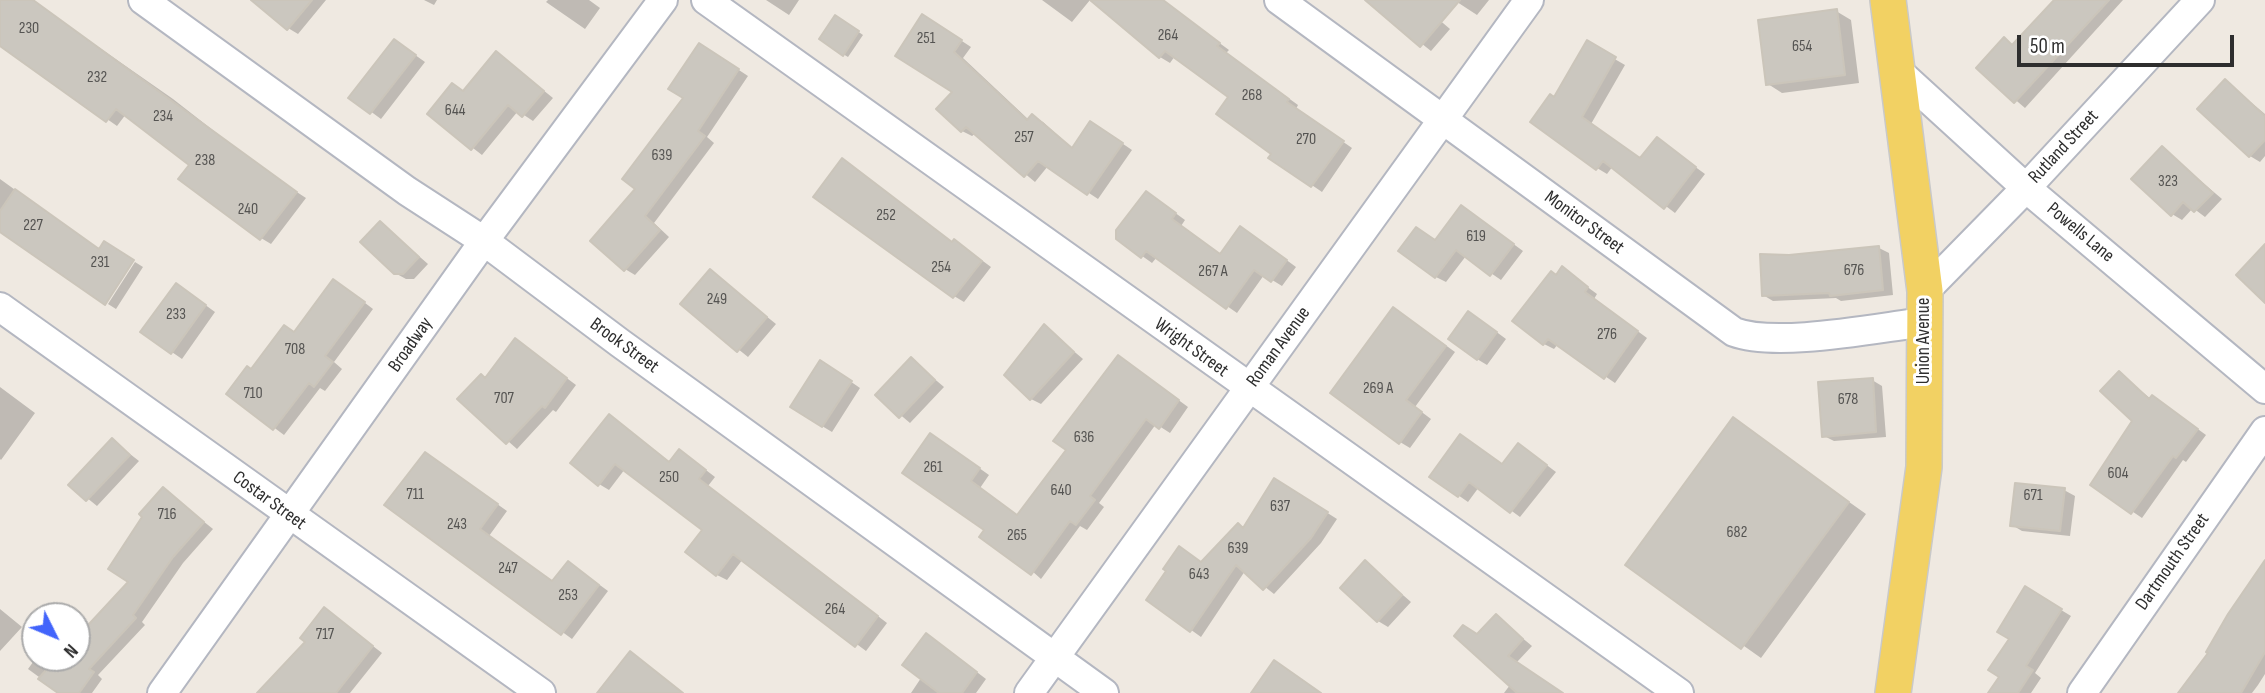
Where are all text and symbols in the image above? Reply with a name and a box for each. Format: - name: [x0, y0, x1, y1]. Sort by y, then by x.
- house number: 230: [19, 19, 39, 39]
- scale bar: [2020, 21, 2237, 65]
- house number: 264: [1158, 26, 1178, 46]
- house number: 251: [917, 29, 935, 49]
- text: 50 m: [2030, 34, 2065, 59]
- house number: 654: [1792, 37, 1812, 57]
- house number: 232: [87, 68, 107, 88]
- house number: 268: [1242, 86, 1262, 106]
- house number: 644: [445, 101, 465, 121]
- street label: Rutland Street: [2024, 105, 2104, 189]
- house number: 234: [153, 107, 173, 127]
- house number: 257: [1014, 128, 1034, 148]
- house number: 270: [1296, 130, 1316, 150]
- house number: 639: [652, 146, 672, 166]
- house number: 238: [195, 151, 215, 171]
- house number: 323: [2158, 172, 2178, 192]
- street label: Monitor Street: [1540, 186, 1628, 260]
- street label: Powells Lane: [2042, 198, 2118, 268]
- house number: 240: [238, 200, 258, 220]
- house number: 252: [876, 206, 896, 226]
- house number: 227: [23, 216, 43, 236]
- house number: 619: [1466, 227, 1486, 247]
- house number: 231: [91, 253, 109, 273]
- house number: 254: [931, 258, 951, 278]
- house number: 676: [1844, 261, 1864, 281]
- house number: 267 A: [1198, 262, 1228, 282]
- house number: 249: [707, 290, 727, 310]
- street label: Union Avenue: [1913, 298, 1935, 384]
- street label: Roman Avenue: [1242, 302, 1316, 392]
- house number: 233: [166, 305, 186, 325]
- street label: Broadway: [384, 313, 438, 377]
- street label: Brook Street: [585, 313, 663, 379]
- street label: Wright Street: [1150, 314, 1232, 382]
- house number: 276: [1597, 325, 1617, 345]
- house number: 708: [285, 340, 305, 360]
- house number: 269 A: [1363, 379, 1393, 399]
- house number: 710: [243, 384, 263, 404]
- house number: 707: [494, 389, 514, 409]
- house number: 678: [1838, 390, 1858, 410]
- house number: 636: [1074, 428, 1094, 448]
- house number: 261: [923, 458, 943, 478]
- house number: 604: [2108, 464, 2128, 484]
- street label: Costar Street: [228, 467, 310, 535]
- house number: 250: [659, 468, 679, 488]
- house number: 640: [1050, 481, 1072, 501]
- house number: 711: [406, 485, 424, 505]
- house number: 671: [2023, 486, 2043, 506]
- house number: 637: [1270, 497, 1290, 517]
- house number: 716: [157, 505, 177, 525]
- street label: Dartmouth Street: [2131, 509, 2215, 615]
- house number: 243: [447, 515, 467, 535]
- house number: 682: [1727, 523, 1747, 543]
- house number: 265: [1007, 526, 1027, 546]
- house number: 639: [1228, 539, 1248, 559]
- house number: 247: [498, 559, 518, 579]
- house number: 643: [1189, 565, 1209, 585]
- house number: 253: [558, 586, 578, 606]
- house number: 264: [825, 600, 845, 620]
- north arrow: [21, 602, 91, 672]
- house number: 717: [316, 625, 334, 645]
- text: N: [58, 639, 82, 662]

